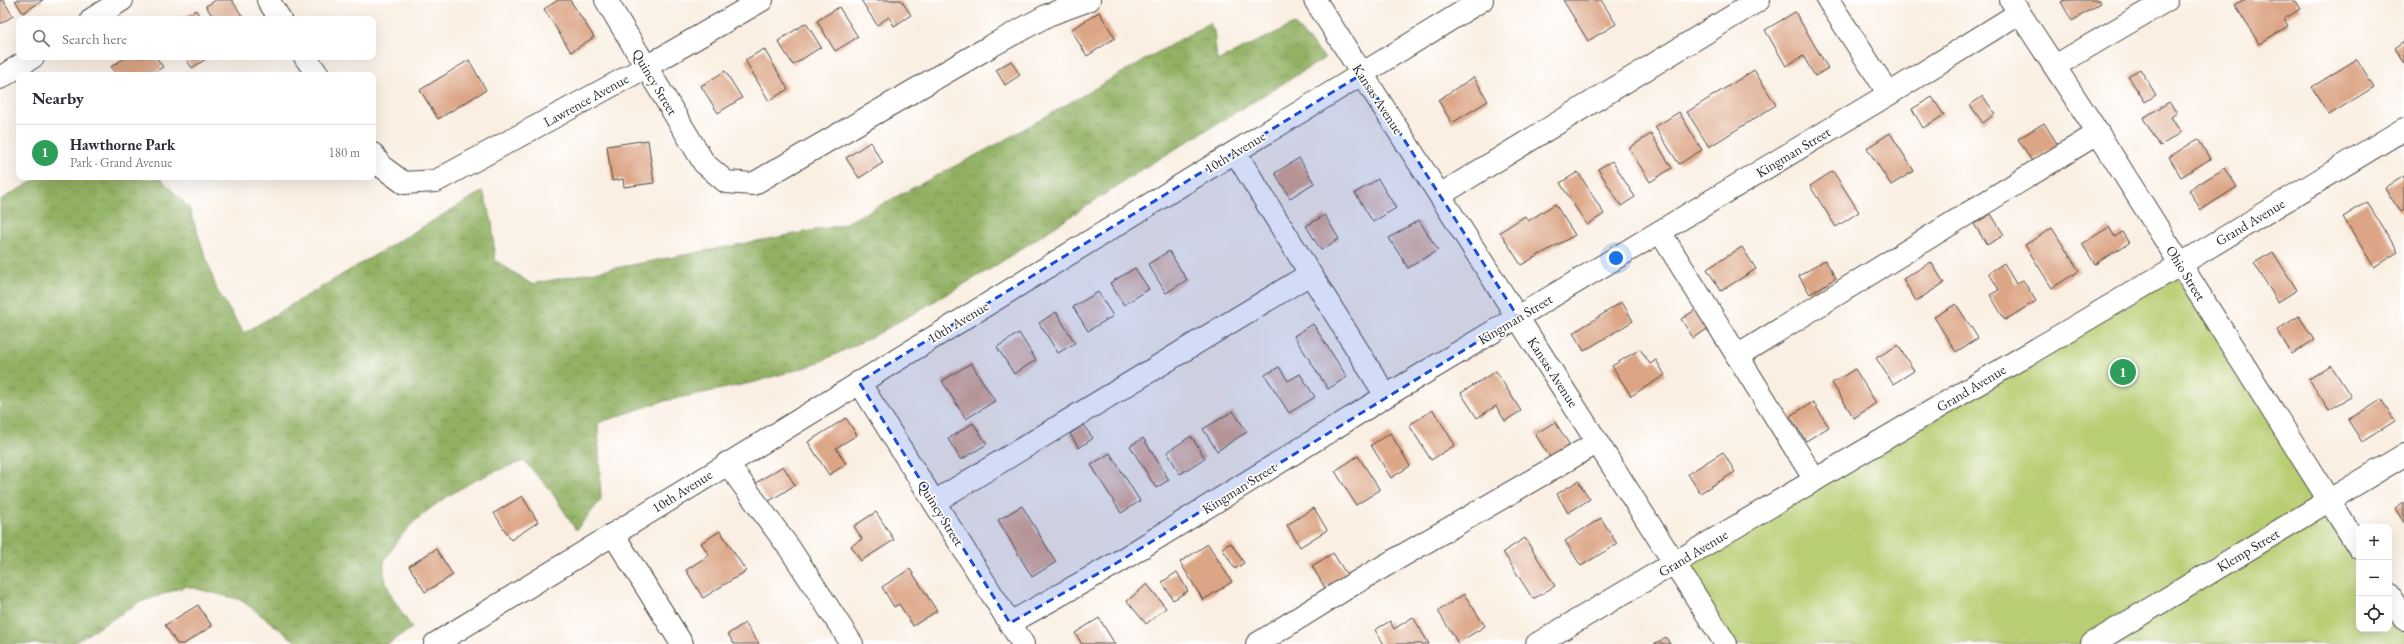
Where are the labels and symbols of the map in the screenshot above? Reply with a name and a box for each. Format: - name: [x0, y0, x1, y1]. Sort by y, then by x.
- street label: Quincy Street: [628, 46, 682, 119]
- street label: Kansas Avenue: [1349, 60, 1408, 138]
- street label: Lawrence Avenue: [540, 69, 632, 131]
- street label: Kingman Street: [1752, 122, 1834, 181]
- street label: 10th Avenue: [1201, 126, 1269, 177]
- street label: Grand Avenue: [2212, 194, 2288, 250]
- street label: Ohio Street: [2162, 242, 2210, 304]
- your location: [1606, 248, 1626, 268]
- street label: Kingman Street: [1474, 289, 1556, 348]
- street label: 10th Avenue: [924, 296, 992, 347]
- street label: Kansas Avenue: [1524, 333, 1583, 411]
- pin: 1: [2110, 357, 2136, 387]
- street label: Grand Avenue: [1933, 360, 2009, 416]
- street label: Kingman Street: [1199, 458, 1280, 518]
- street label: 10th Avenue: [648, 465, 716, 517]
- street label: Quincy Street: [914, 477, 969, 550]
- street label: Klemp Street: [2213, 524, 2283, 576]
- street label: Grand Avenue: [1655, 525, 1731, 581]

